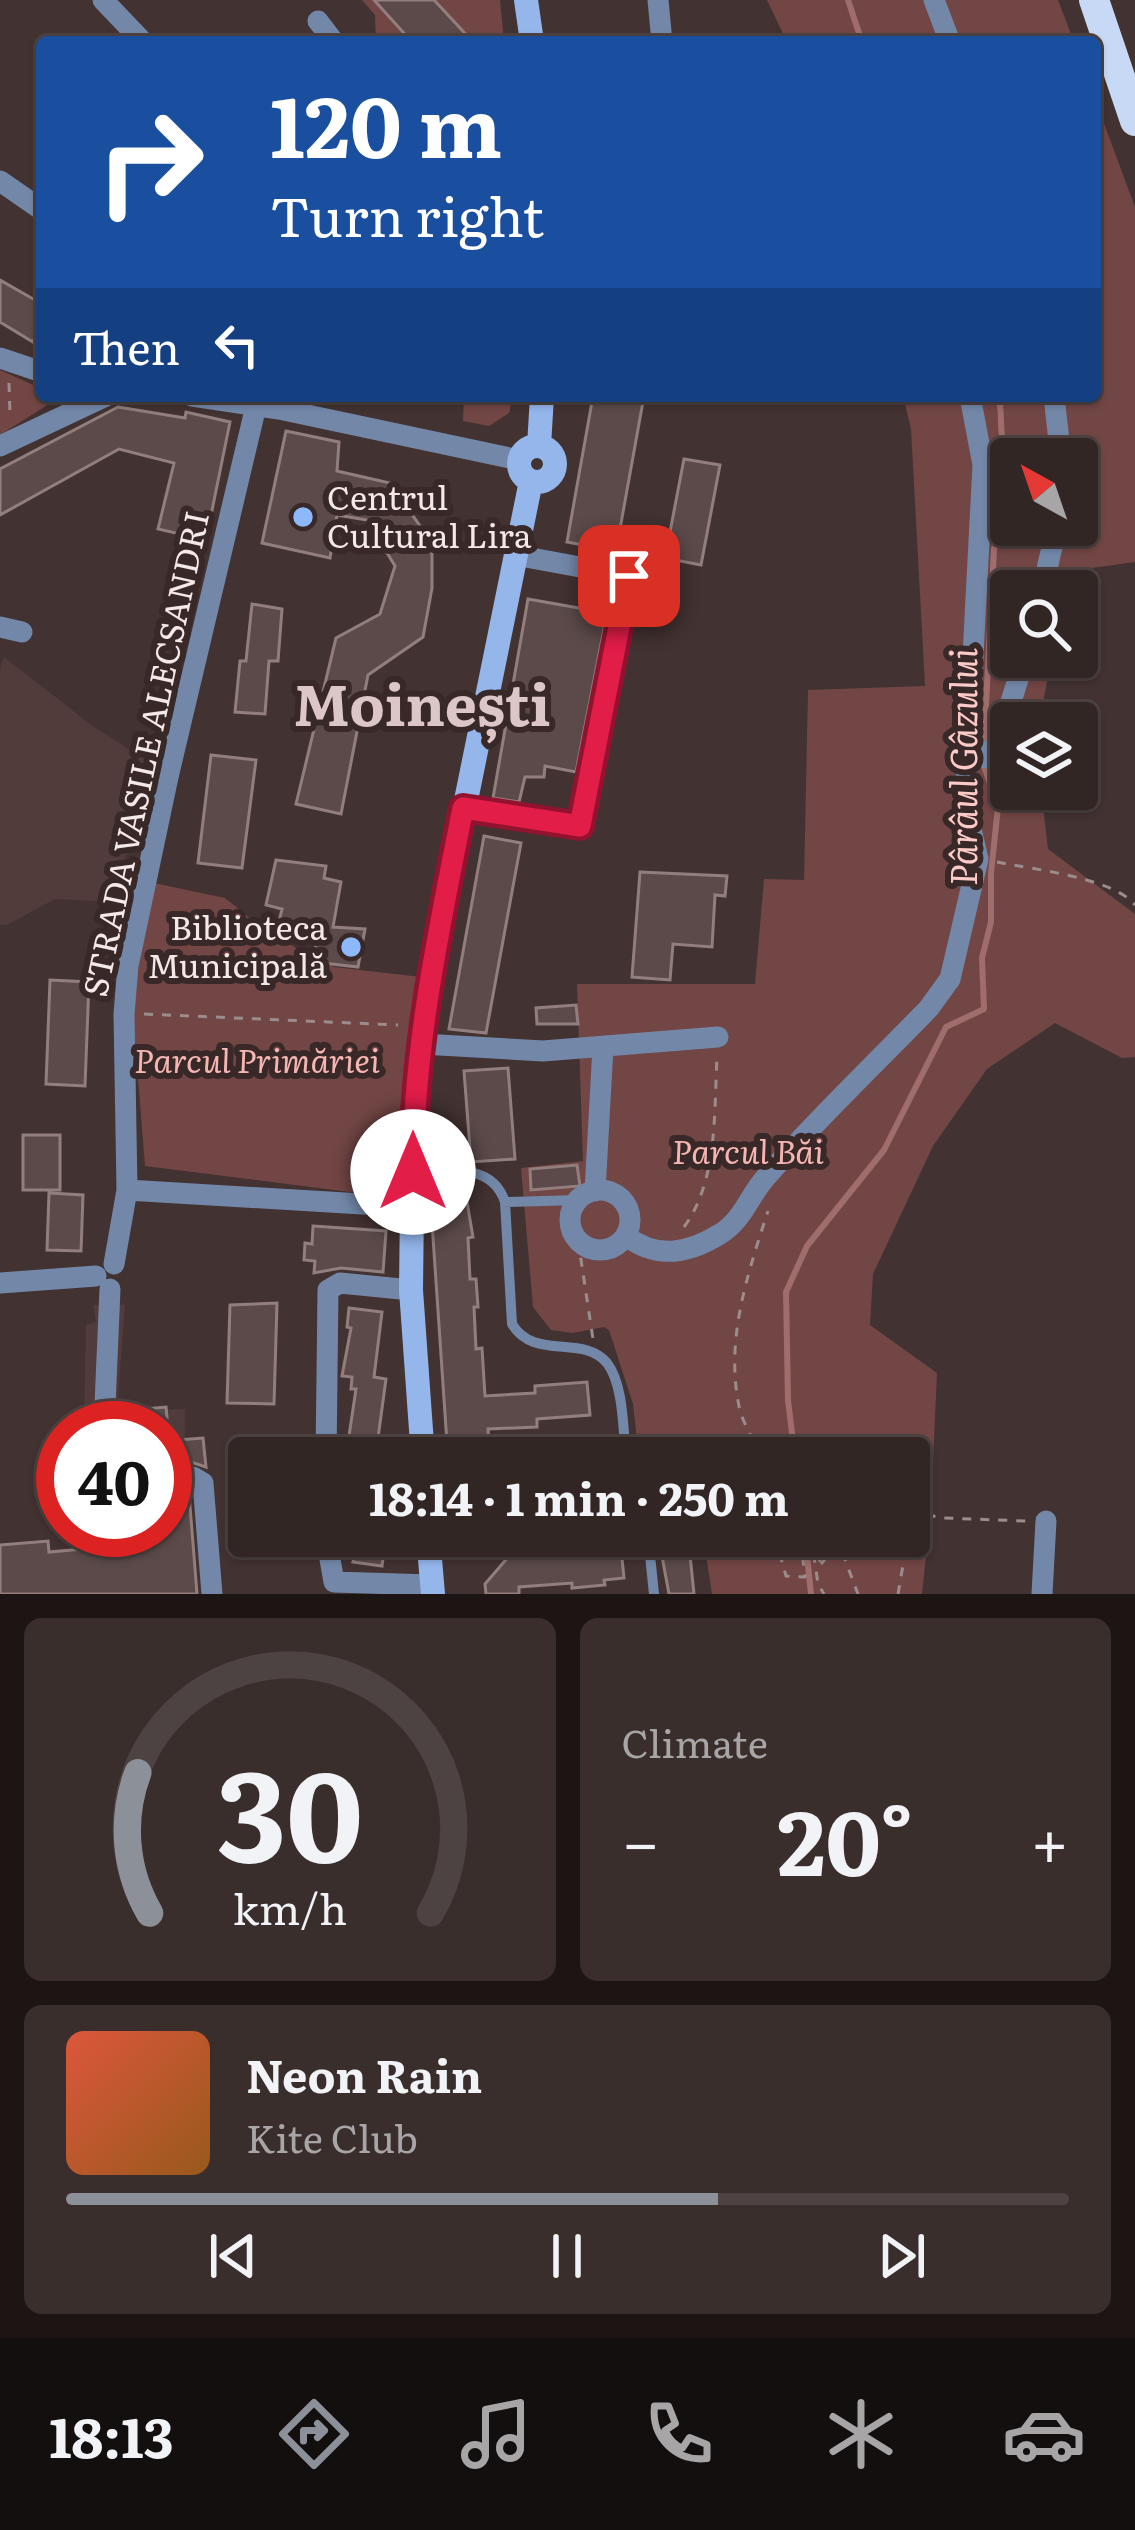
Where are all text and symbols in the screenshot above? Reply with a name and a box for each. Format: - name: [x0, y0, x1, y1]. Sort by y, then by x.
- text: 120 m: [270, 59, 502, 184]
- icon: right: [72, 84, 228, 240]
- text: Turn right: [270, 173, 544, 254]
- text: Then: [72, 312, 180, 379]
- icon: left: [204, 312, 270, 378]
- north arrow: [990, 438, 1098, 546]
- map controls: [990, 438, 1098, 810]
- place label: Centrul Cultural Lira: [327, 471, 532, 558]
- marker: Centrul Cultural Lira: [290, 504, 316, 530]
- street label: STRADA VASILE ALECSANDRI: [68, 506, 219, 1001]
- pin: [578, 525, 680, 627]
- icon: arrive: [596, 543, 662, 609]
- button: search: [990, 570, 1098, 678]
- water label: Pârâul Gâzului: [935, 648, 988, 886]
- district label: Moinești: [293, 659, 551, 744]
- button: layers: [990, 702, 1098, 810]
- place label: Biblioteca Municipală: [147, 901, 327, 988]
- marker: Biblioteca Municipală: [338, 934, 364, 960]
- park label: Parcul Primăriei: [134, 1034, 380, 1083]
- position arrow: [350, 1109, 476, 1235]
- park label: Parcul Băi: [672, 1125, 824, 1174]
- speed limit sign: 40: [36, 1401, 192, 1557]
- text: 18:14 · 1 min · 250 m: [369, 1463, 789, 1530]
- text: Climate: [622, 1712, 768, 1770]
- text: 30: [216, 1715, 363, 1900]
- text: 20°: [777, 1770, 913, 1904]
- text: −: [622, 1789, 660, 1887]
- text: +: [1031, 1789, 1069, 1887]
- text: km/h: [233, 1874, 347, 1937]
- text: Neon Rain: [246, 2040, 482, 2107]
- text: Kite Club: [246, 2107, 418, 2165]
- icon: previous: [200, 2223, 266, 2289]
- icon: pause: [534, 2223, 600, 2289]
- icon: next: [869, 2223, 935, 2289]
- icon: directions: [272, 2392, 356, 2476]
- icon: music: [454, 2392, 538, 2476]
- icon: phone: [637, 2392, 721, 2476]
- icon: climate: [819, 2392, 903, 2476]
- icon: car: [1002, 2392, 1086, 2476]
- text: 18:13: [49, 2394, 174, 2475]

